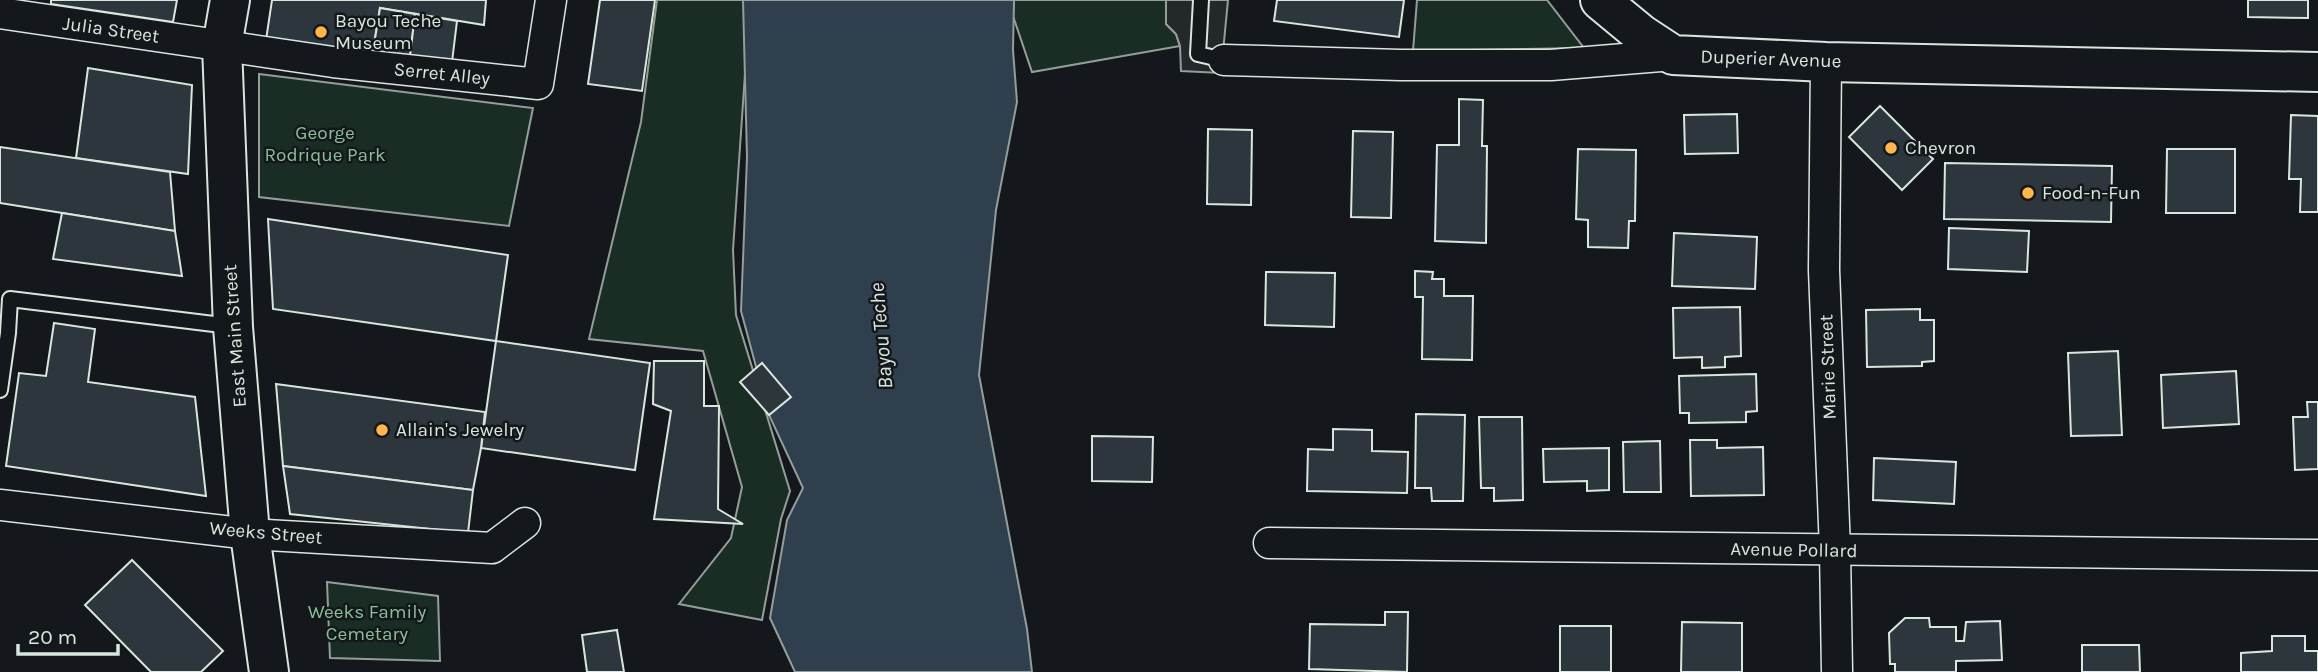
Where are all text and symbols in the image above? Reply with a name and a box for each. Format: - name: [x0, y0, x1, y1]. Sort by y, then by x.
- place label: Bayou Teche Museum: [335, 10, 441, 54]
- street label: Julia Street: [61, 12, 161, 48]
- marker: Bayou Teche Museum: [313, 24, 329, 40]
- street label: Duperier Avenue: [1700, 46, 1842, 72]
- street label: Serret Alley: [393, 58, 491, 90]
- park label: George Rodrique Park: [264, 122, 386, 166]
- place label: Chevron: [1905, 137, 1976, 159]
- marker: Chevron: [1883, 140, 1899, 156]
- place label: Food-n-Fun: [2042, 182, 2141, 204]
- marker: Food-n-Fun: [2020, 185, 2036, 201]
- street label: East Main Street: [219, 264, 251, 408]
- water label: Bayou Teche: [864, 282, 898, 390]
- street label: Marie Street: [1815, 314, 1841, 420]
- place label: Allain's Jewelry: [396, 419, 524, 441]
- marker: Allain's Jewelry: [374, 422, 390, 438]
- street label: Weeks Street: [209, 517, 323, 549]
- street label: Avenue Pollard: [1730, 538, 1858, 562]
- park label: Weeks Family Cemetary: [308, 601, 426, 645]
- scale bar: [18, 612, 117, 656]
- text: 20 m: [28, 625, 77, 649]

